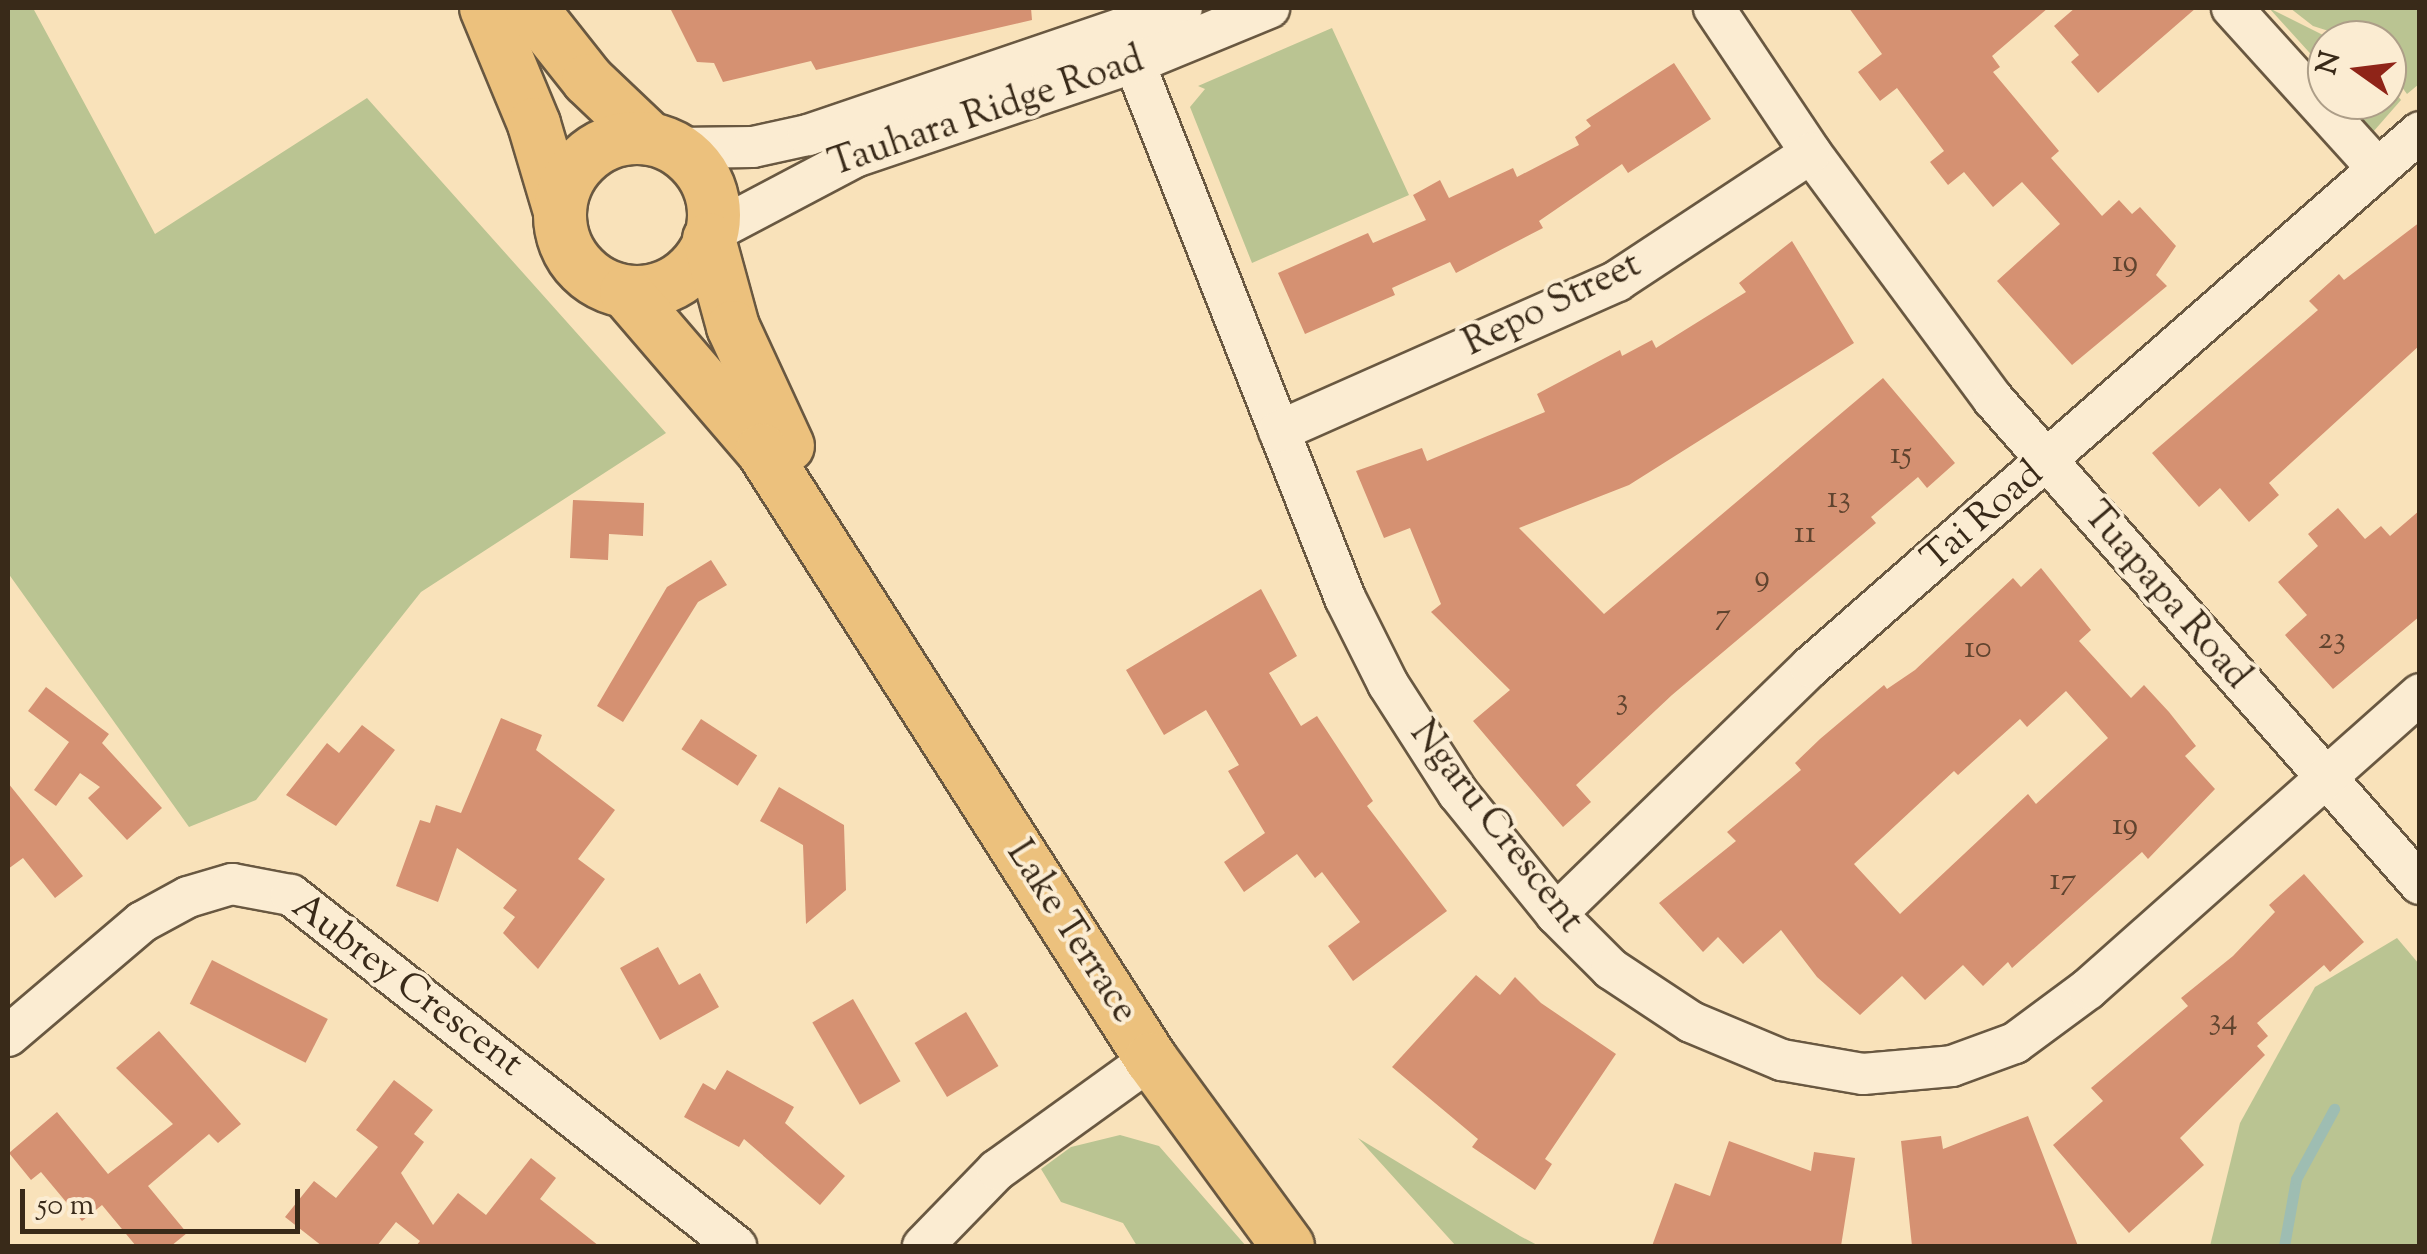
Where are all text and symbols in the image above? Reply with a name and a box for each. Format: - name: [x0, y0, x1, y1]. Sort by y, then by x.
- north arrow: [2307, 20, 2407, 120]
- street label: Tauhara Ridge Road: [824, 39, 1150, 189]
- text: N: [2308, 48, 2352, 79]
- street label: Repo Street: [1457, 244, 1649, 368]
- house number: 19: [2112, 244, 2138, 282]
- house number: 15: [1890, 436, 1912, 474]
- street label: Tai Road: [1914, 453, 2054, 583]
- house number: 13: [1827, 480, 1851, 518]
- street label: Tuapapa Road: [2071, 494, 2259, 700]
- house number: 11: [1794, 515, 1816, 553]
- house number: 9: [1754, 559, 1770, 597]
- house number: 7: [1715, 597, 1731, 635]
- house number: 23: [2318, 621, 2346, 659]
- house number: 10: [1964, 630, 1992, 668]
- house number: 3: [1616, 682, 1628, 720]
- street label: Ngaru Crescent: [1398, 713, 1592, 943]
- house number: 19: [2112, 807, 2138, 845]
- street label: Lake Terrace: [994, 833, 1146, 1033]
- house number: 17: [2050, 862, 2076, 900]
- street label: Aubrey Crescent: [282, 885, 530, 1089]
- house number: 34: [2208, 1002, 2238, 1040]
- scale bar: [25, 1169, 305, 1231]
- text: 50 m: [37, 1185, 94, 1228]

